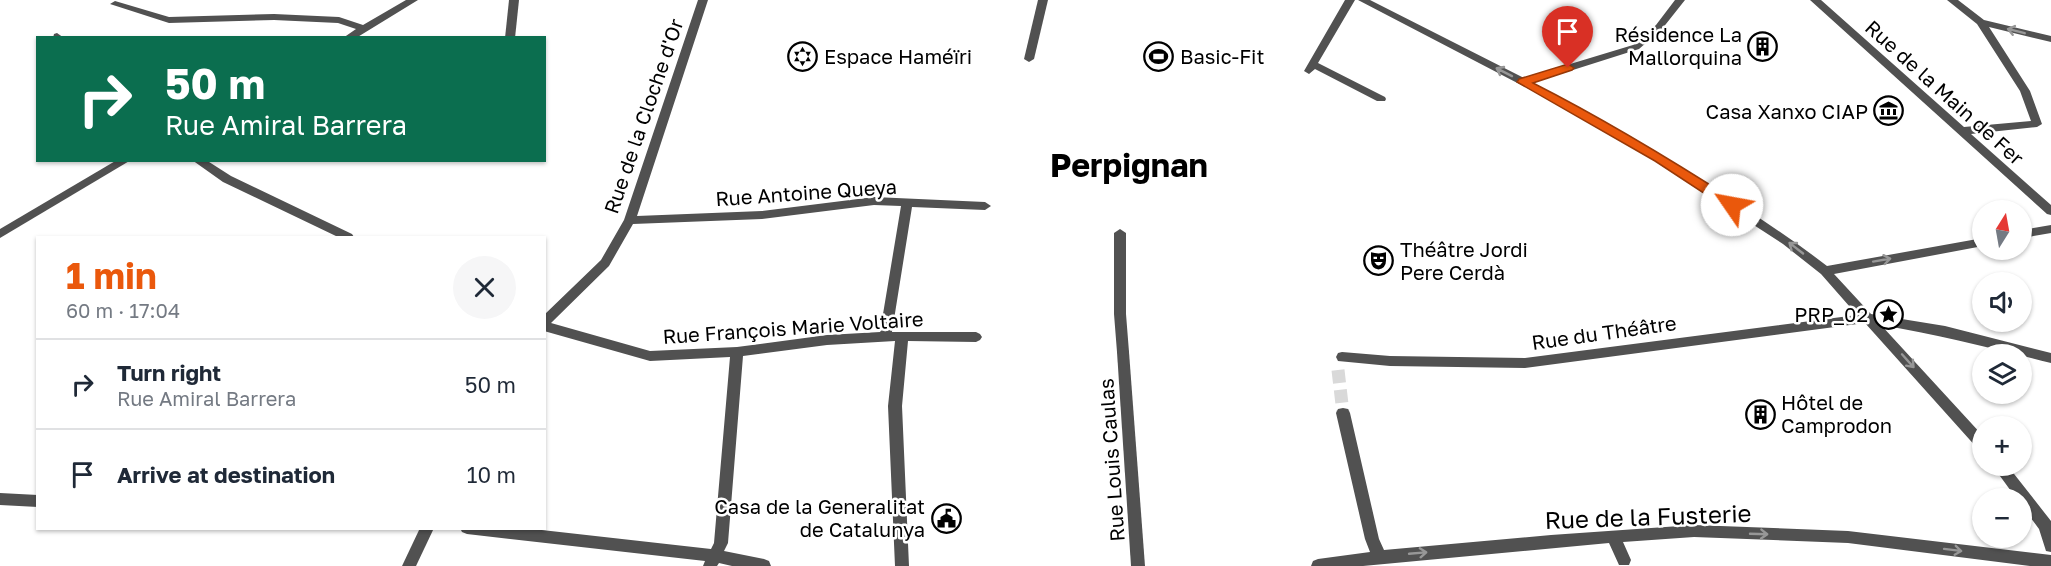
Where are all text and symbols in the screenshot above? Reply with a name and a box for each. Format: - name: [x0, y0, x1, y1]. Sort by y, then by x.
- pin: [1542, 6, 1593, 68]
- street label: Rue de la Cloche d'Or: [598, 15, 688, 217]
- icon: arrive: [1551, 15, 1584, 48]
- street label: Rue de la Main de Fer: [1861, 15, 2029, 170]
- place label: Résidence La Mallorquina: [1614, 22, 1742, 69]
- one-way arrow: [2007, 24, 2026, 36]
- building icon: Résidence La Mallorquina: [1747, 30, 1779, 62]
- synagogue icon: Espace Haméïri: [787, 40, 819, 72]
- sports icon: Basic-Fit: [1143, 40, 1175, 72]
- place label: Espace Haméïri: [824, 44, 972, 68]
- place label: Basic-Fit: [1180, 44, 1264, 68]
- text: 50 m: [165, 58, 265, 108]
- icon: right: [66, 60, 144, 138]
- one-way arrow: [1495, 66, 1513, 77]
- museum icon: Casa Xanxo CIAP: [1873, 95, 1905, 127]
- place label: Casa Xanxo CIAP: [1706, 99, 1868, 123]
- text: Rue Amiral Barrera: [165, 109, 407, 141]
- district label: Perpignan: [1050, 146, 1208, 184]
- position arrow: [1700, 173, 1764, 237]
- street label: Rue Antoine Queya: [715, 174, 897, 210]
- north arrow: [1972, 200, 2032, 260]
- map controls: [1972, 200, 2032, 548]
- place label: Théâtre Jordi Pere Cerdà: [1400, 237, 1528, 284]
- one-way arrow: [1789, 242, 1805, 255]
- theatre icon: Théâtre Jordi Pere Cerdà: [1363, 244, 1395, 276]
- text: 1 min: [66, 254, 157, 297]
- one-way arrow: [1872, 254, 1892, 265]
- button: close: [453, 256, 516, 319]
- button: sound: [1972, 272, 2032, 332]
- text: 60 m · 17:04: [66, 298, 180, 322]
- place icon: PRP_02: [1873, 298, 1905, 330]
- place label: PRP_02: [1794, 302, 1868, 326]
- street label: Rue François Marie Voltaire: [662, 306, 924, 348]
- street label: Rue du Théâtre: [1530, 310, 1678, 354]
- button: layers: [1972, 344, 2032, 404]
- one-way arrow: [1901, 353, 1914, 369]
- text: Turn right: [117, 359, 221, 386]
- icon: right: [66, 368, 99, 401]
- text: 50 m: [465, 371, 516, 398]
- street label: Rue Louis Caulas: [1093, 378, 1129, 542]
- text: Rue Amiral Barrera: [117, 386, 296, 410]
- place label: Hôtel de Camprodon: [1781, 390, 1892, 437]
- building icon: Hôtel de Camprodon: [1744, 398, 1776, 430]
- button: +: [1972, 416, 2032, 476]
- icon: arrive: [66, 458, 99, 491]
- text: Arrive at destination: [117, 461, 335, 488]
- text: 10 m: [467, 461, 516, 488]
- button: −: [1972, 488, 2032, 548]
- place label: Casa de la Generalitat de Catalunya: [714, 494, 925, 541]
- street label: Rue de la Fusterie: [1544, 498, 1752, 534]
- public building icon: Casa de la Generalitat de Catalunya: [930, 502, 962, 534]
- one-way arrow: [1749, 528, 1769, 539]
- one-way arrow: [1943, 545, 1963, 556]
- one-way arrow: [1408, 547, 1428, 558]

